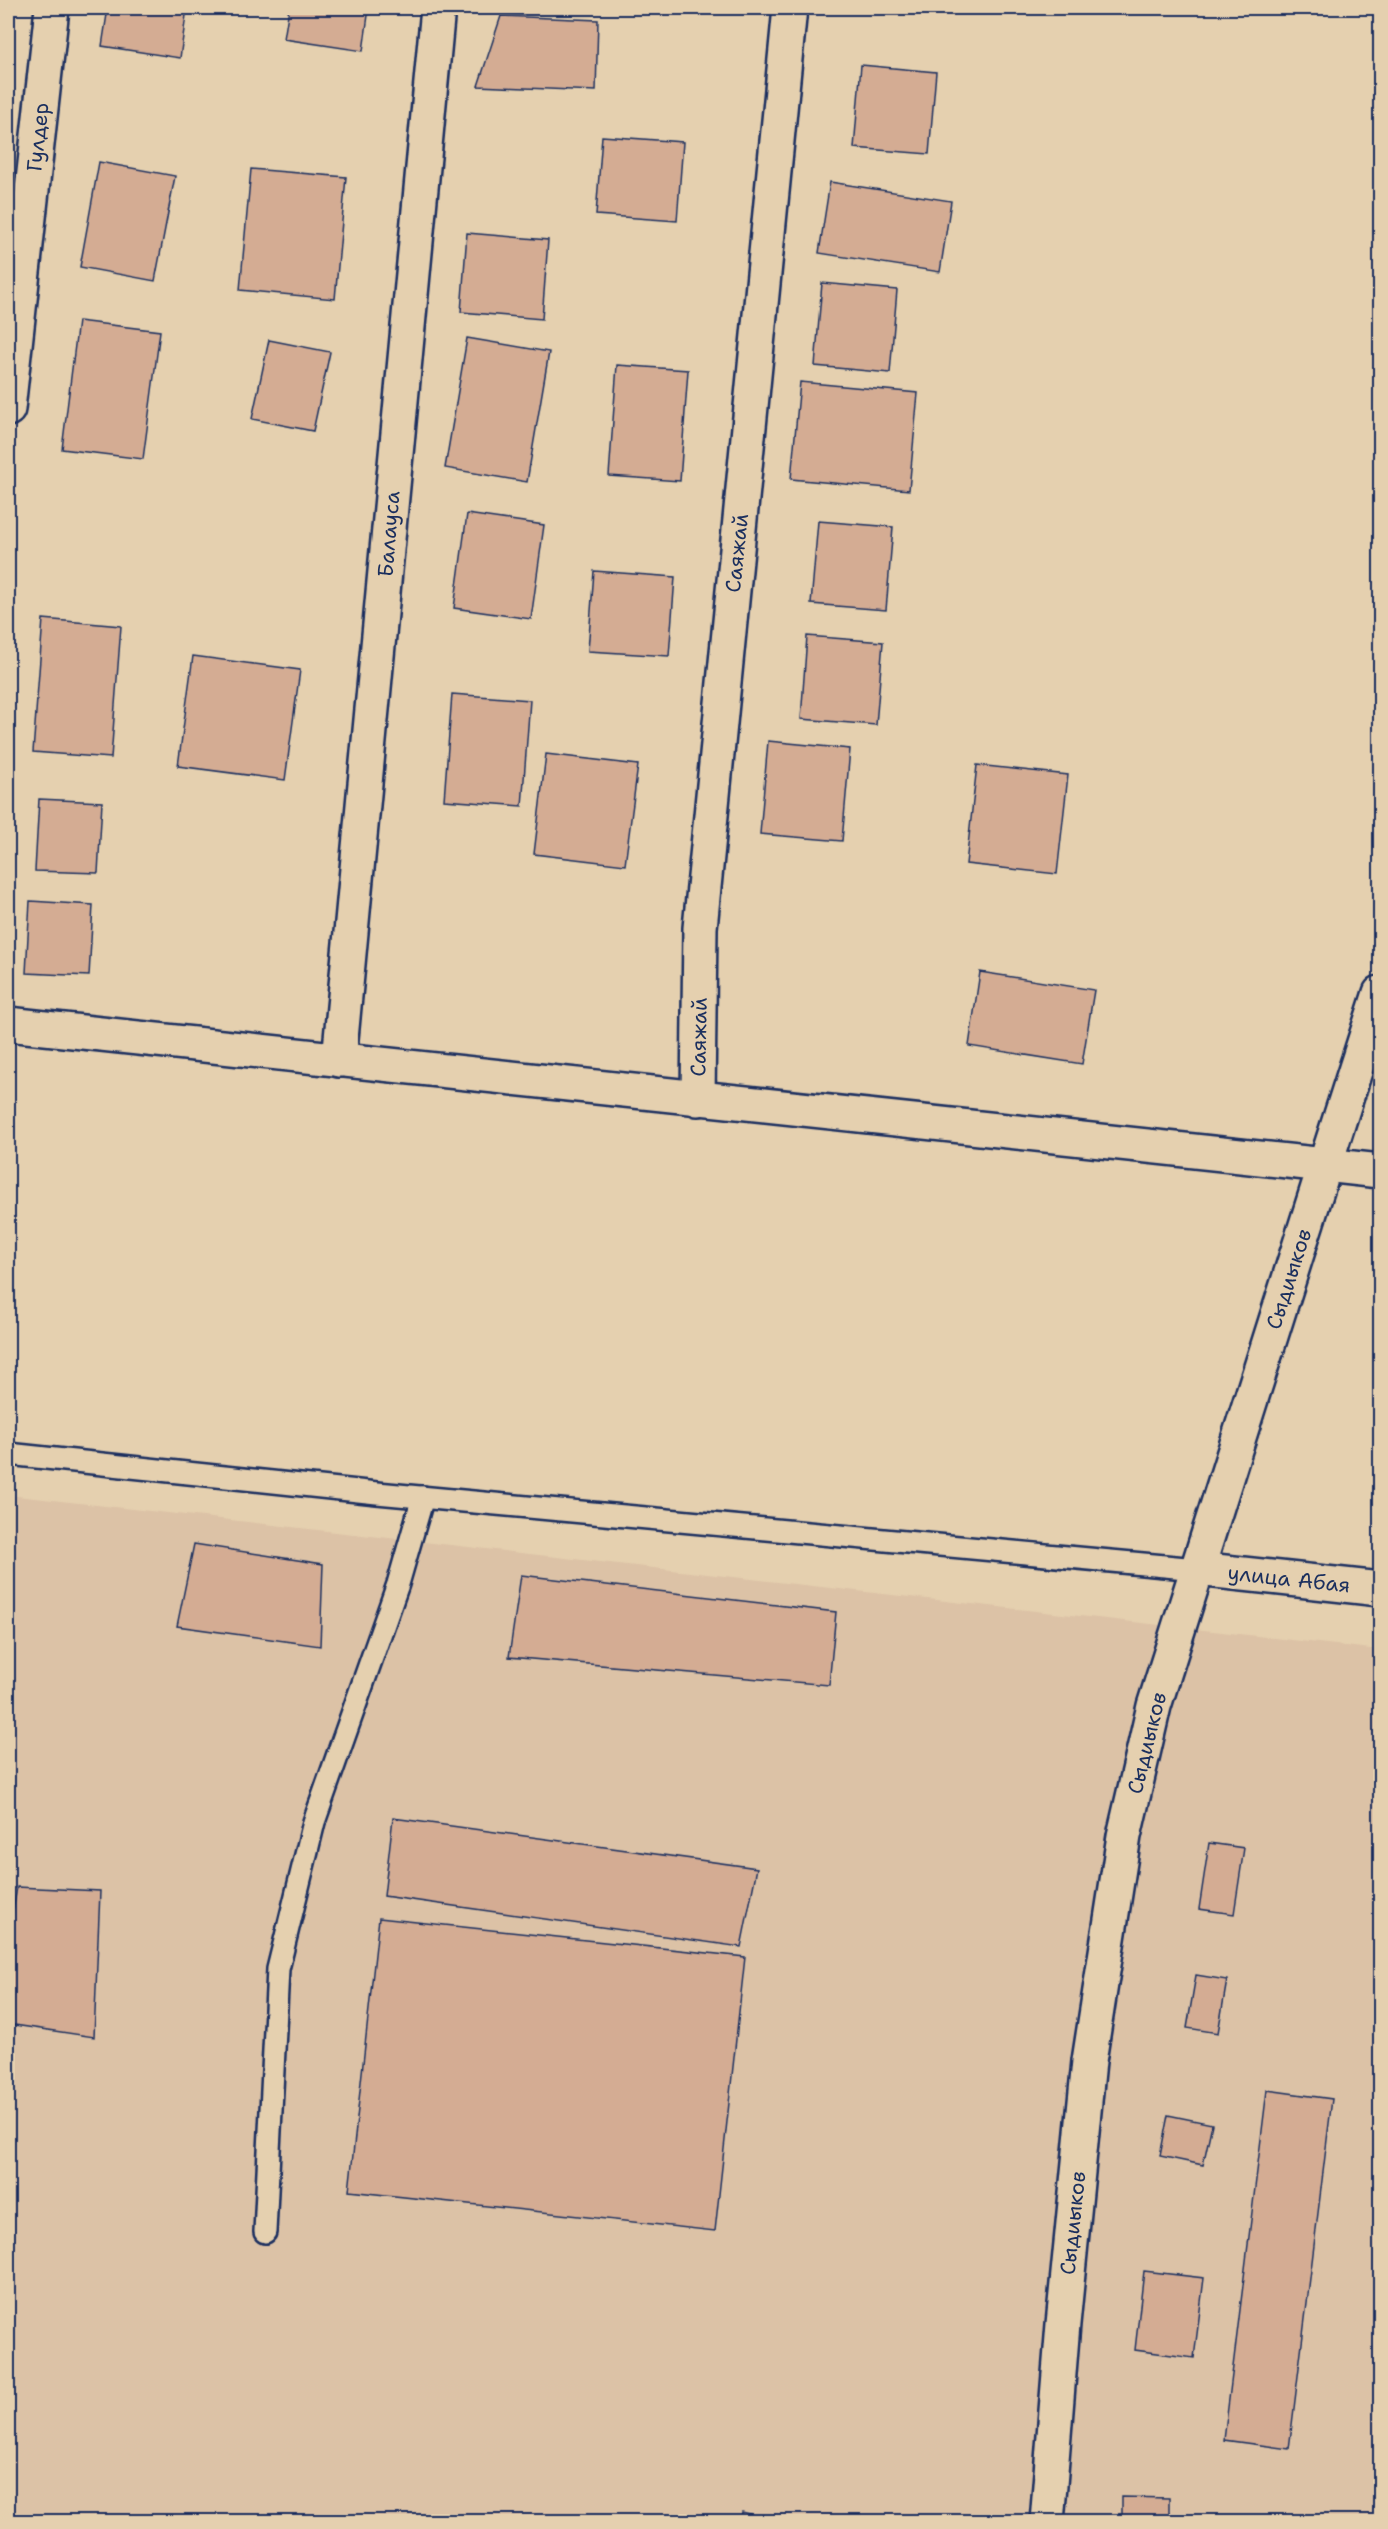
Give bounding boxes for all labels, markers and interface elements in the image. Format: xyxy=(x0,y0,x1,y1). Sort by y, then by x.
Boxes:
street label: Гулдер xyxy=(20,101,56,173)
street label: Балауса xyxy=(371,490,407,578)
street label: Саяжай xyxy=(719,512,755,594)
street label: Саяжай xyxy=(684,997,714,1077)
street label: Сыдиыков xyxy=(1260,1225,1318,1333)
street label: улица Абая xyxy=(1226,1559,1352,1599)
street label: Сыдиыков xyxy=(1121,1689,1173,1797)
street label: Сыдиыков xyxy=(1054,2170,1092,2276)

